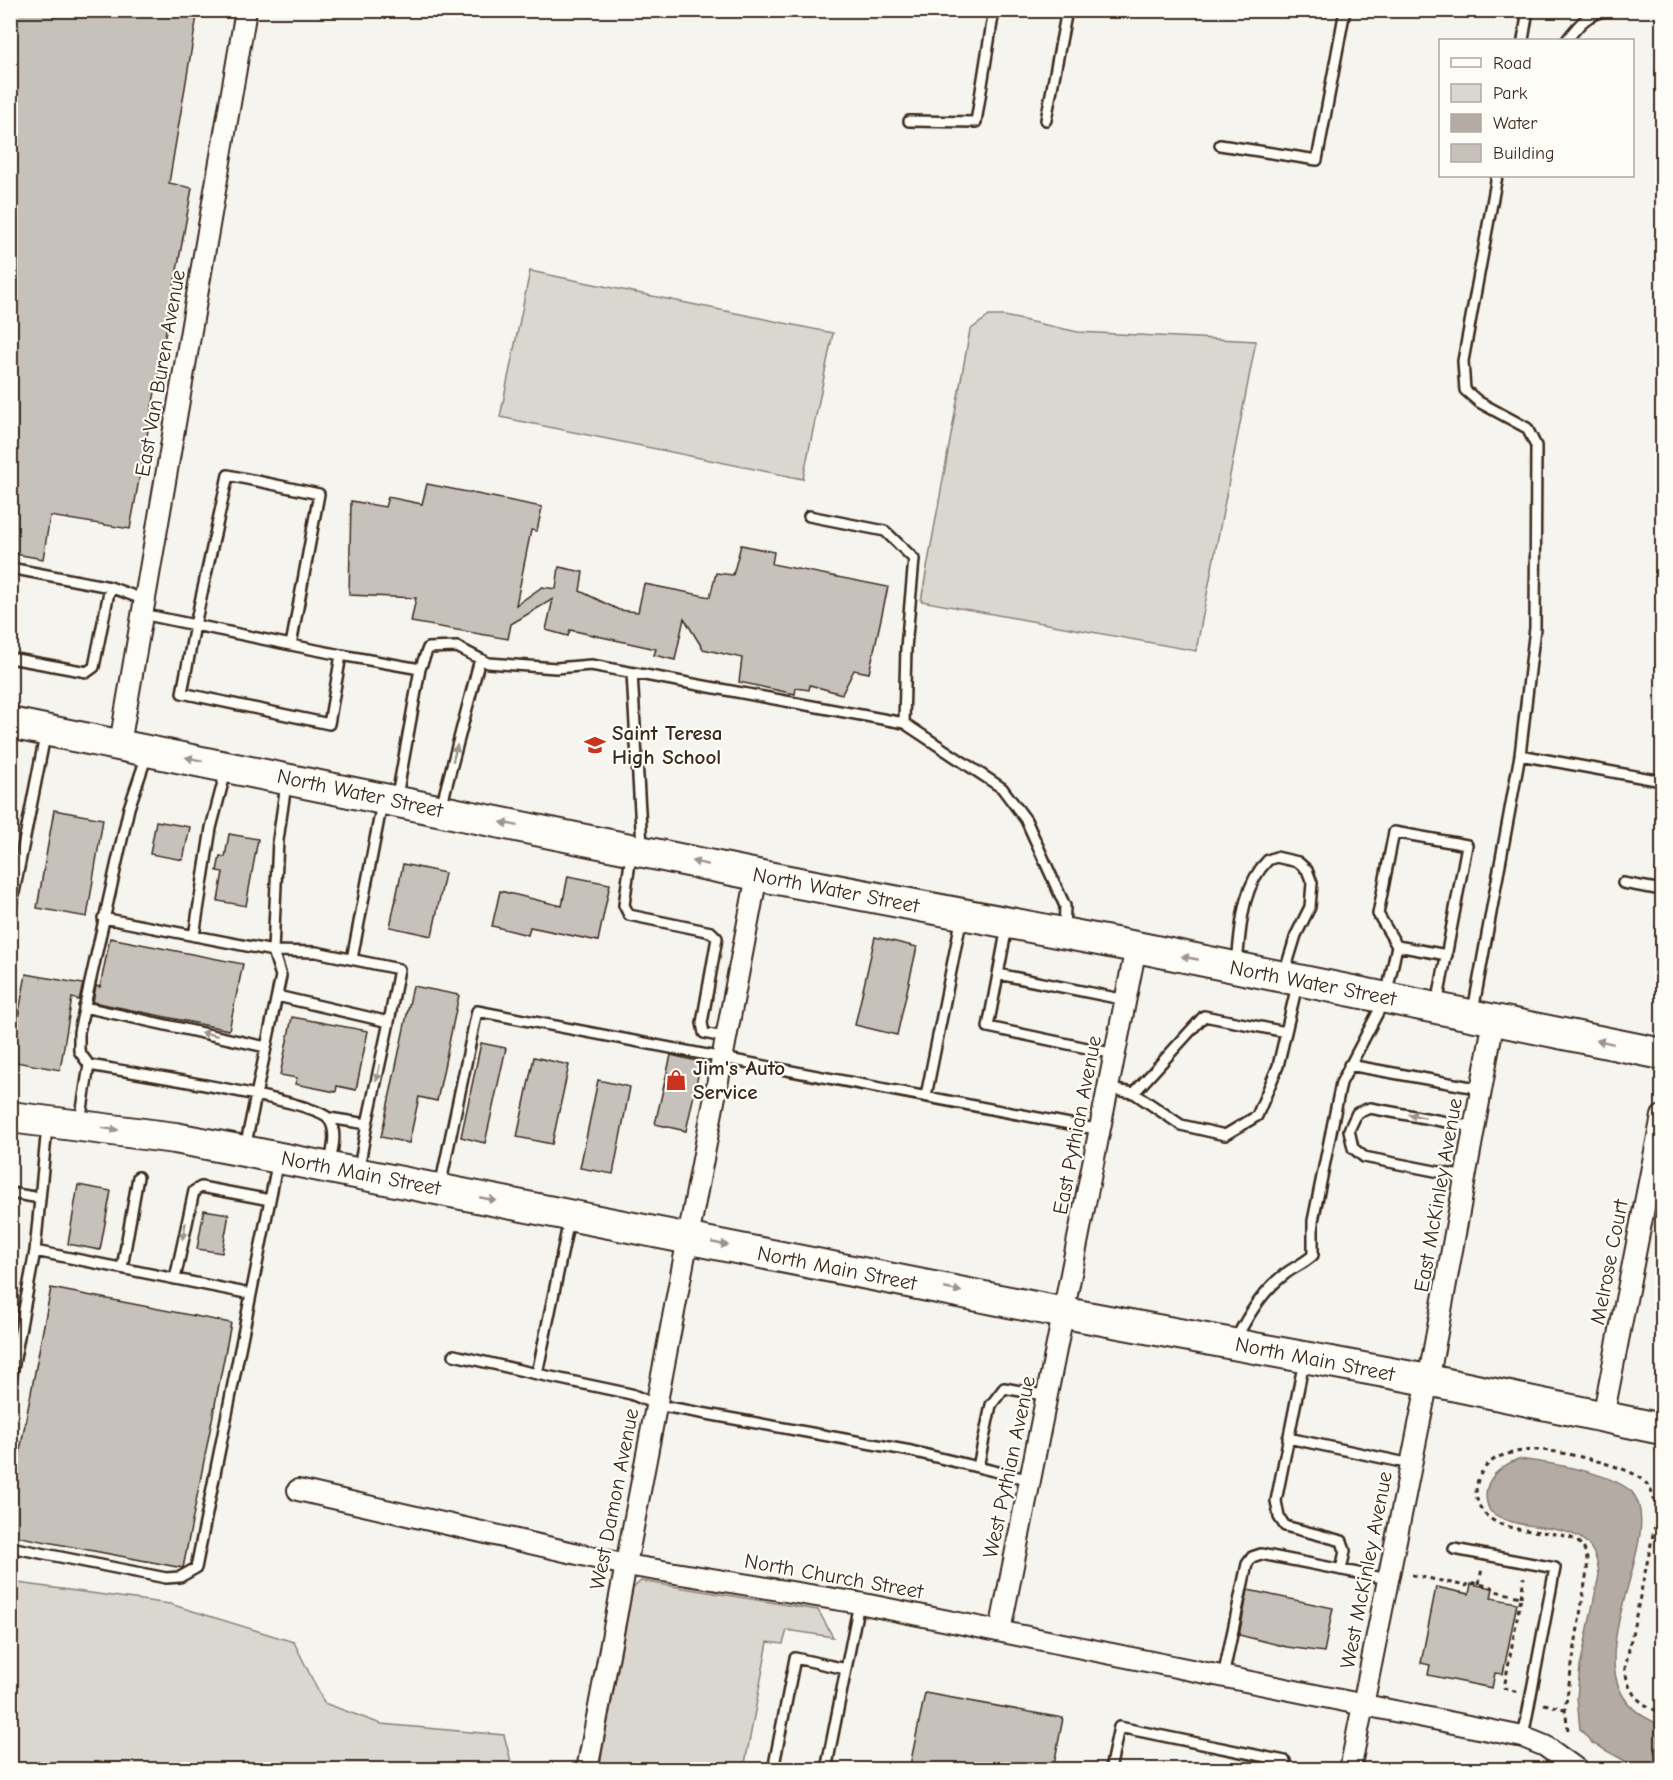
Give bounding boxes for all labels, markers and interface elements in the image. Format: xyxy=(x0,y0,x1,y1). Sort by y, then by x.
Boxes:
legend xyxy=(1439,39,1634,177)
text: Road xyxy=(1493,53,1532,74)
text: Park xyxy=(1493,83,1528,104)
text: Water xyxy=(1493,113,1538,134)
text: Building xyxy=(1493,143,1555,164)
street label: East Van Buren Avenue xyxy=(130,268,190,478)
place label: Saint Teresa High School xyxy=(612,721,722,769)
school or university icon: Saint Teresa High School xyxy=(583,733,607,757)
one-way arrow xyxy=(451,744,461,762)
one-way arrow xyxy=(185,754,204,763)
street label: North Water Street xyxy=(275,764,446,823)
one-way arrow xyxy=(499,819,518,828)
one-way arrow xyxy=(690,858,709,867)
street label: North Water Street xyxy=(751,862,922,918)
one-way arrow xyxy=(1180,953,1199,962)
street label: North Water Street xyxy=(1228,955,1399,1011)
one-way arrow xyxy=(200,1029,218,1039)
street label: East Pythian Avenue xyxy=(1048,1033,1106,1217)
one-way arrow xyxy=(1595,1037,1614,1046)
place label: Jim's Auto Service xyxy=(693,1056,785,1104)
one-way arrow xyxy=(373,1063,382,1082)
shop icon: Jim's Auto Service xyxy=(664,1068,688,1092)
street label: East McKinley Avenue xyxy=(1409,1096,1467,1294)
one-way arrow xyxy=(1407,1111,1426,1120)
one-way arrow xyxy=(101,1124,120,1134)
street label: North Main Street xyxy=(279,1146,444,1200)
one-way arrow xyxy=(479,1195,498,1204)
street label: Melrose Court xyxy=(1585,1196,1633,1327)
one-way arrow xyxy=(179,1221,188,1240)
one-way arrow xyxy=(711,1240,730,1249)
street label: North Main Street xyxy=(755,1241,920,1295)
one-way arrow xyxy=(944,1286,962,1296)
street label: North Main Street xyxy=(1233,1332,1398,1386)
street label: West Pythian Avenue xyxy=(978,1374,1040,1560)
street label: West Damon Avenue xyxy=(585,1406,643,1592)
street label: West McKinley Avenue xyxy=(1335,1469,1397,1671)
street label: North Church Street xyxy=(743,1548,926,1604)

